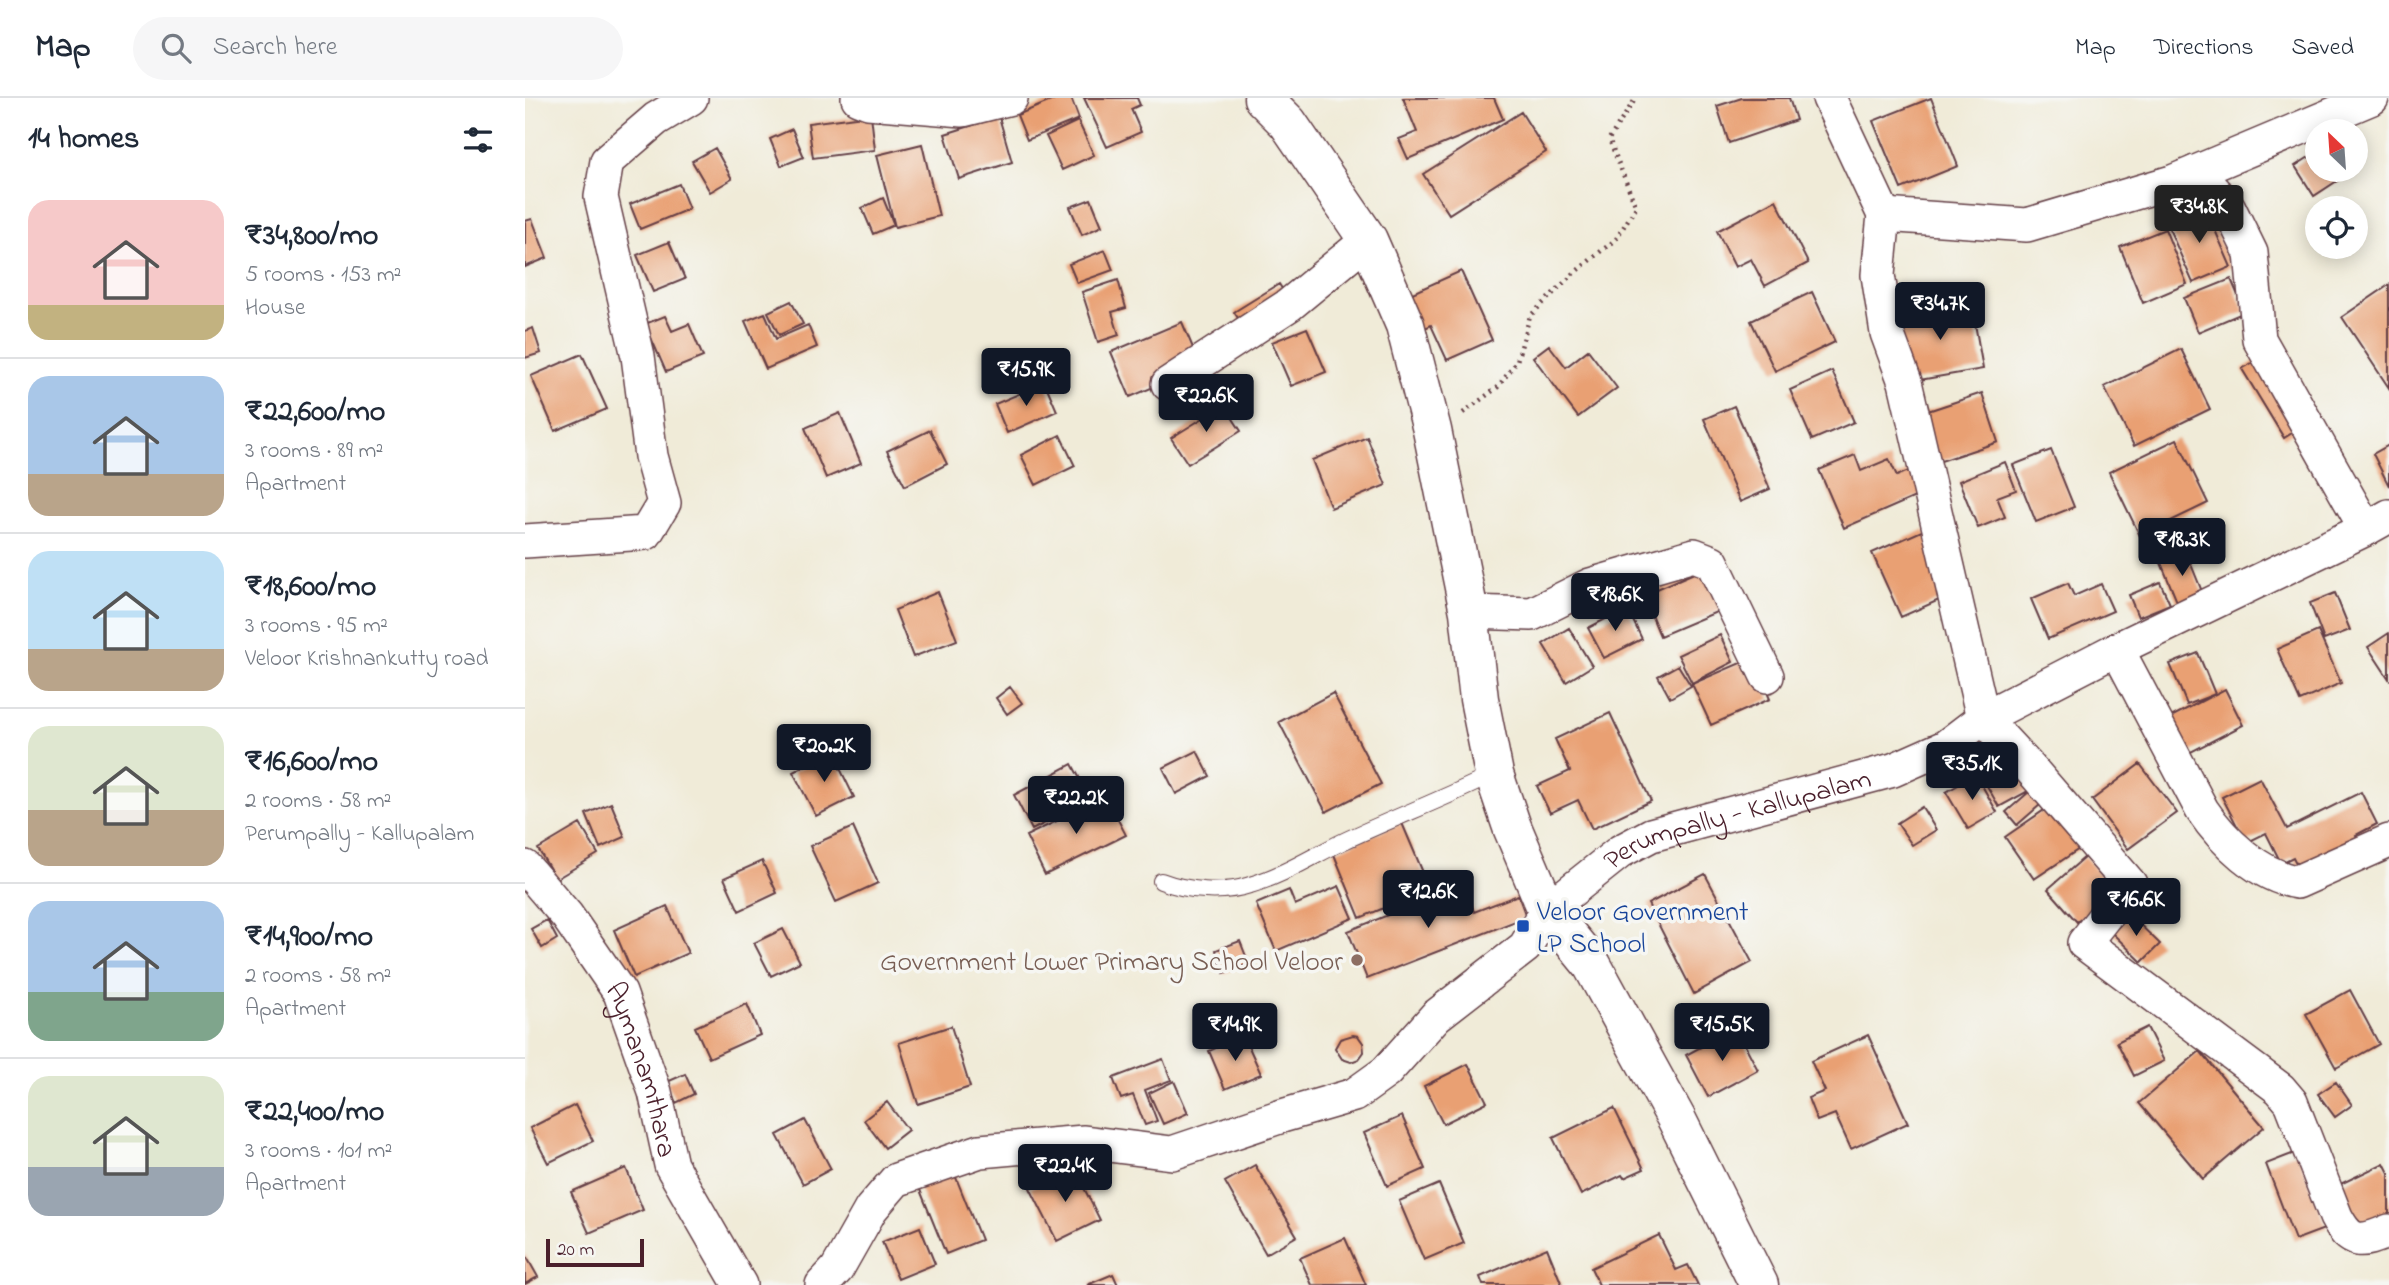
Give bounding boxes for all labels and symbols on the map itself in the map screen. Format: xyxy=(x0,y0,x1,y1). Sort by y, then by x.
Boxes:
north arrow xyxy=(2305,119,2368,182)
pin: ₹34.8K xyxy=(2142,186,2256,245)
pin: ₹34.7K xyxy=(1883,282,1997,342)
pin: ₹15.9K xyxy=(969,348,1083,408)
pin: ₹22.6K xyxy=(1149,374,1263,434)
pin: ₹18.3K xyxy=(2125,518,2239,578)
pin: ₹18.6K xyxy=(1558,574,1672,633)
pin: ₹20.2K xyxy=(767,724,881,784)
pin: ₹35.1K xyxy=(1915,742,2029,802)
street label: Perumpally - Kallupalam xyxy=(1596,760,1876,881)
pin: ₹22.2K xyxy=(1019,776,1133,836)
pin: ₹12.6K xyxy=(1371,870,1485,930)
pin: ₹16.6K xyxy=(2079,878,2193,938)
place label: Veloor Government LP School xyxy=(1536,893,1749,966)
marker: Veloor Government LP School xyxy=(1515,918,1531,934)
place label: Government Lower Primary School Veloor xyxy=(880,943,1343,984)
marker: Government Lower Primary School Veloor xyxy=(1349,952,1365,968)
street label: Aymanamthara xyxy=(594,974,686,1162)
pin: ₹14.9K xyxy=(1178,1004,1292,1063)
pin: ₹15.5K xyxy=(1665,1004,1779,1063)
pin: ₹22.4K xyxy=(1008,1144,1122,1204)
scale bar xyxy=(546,1236,644,1268)

